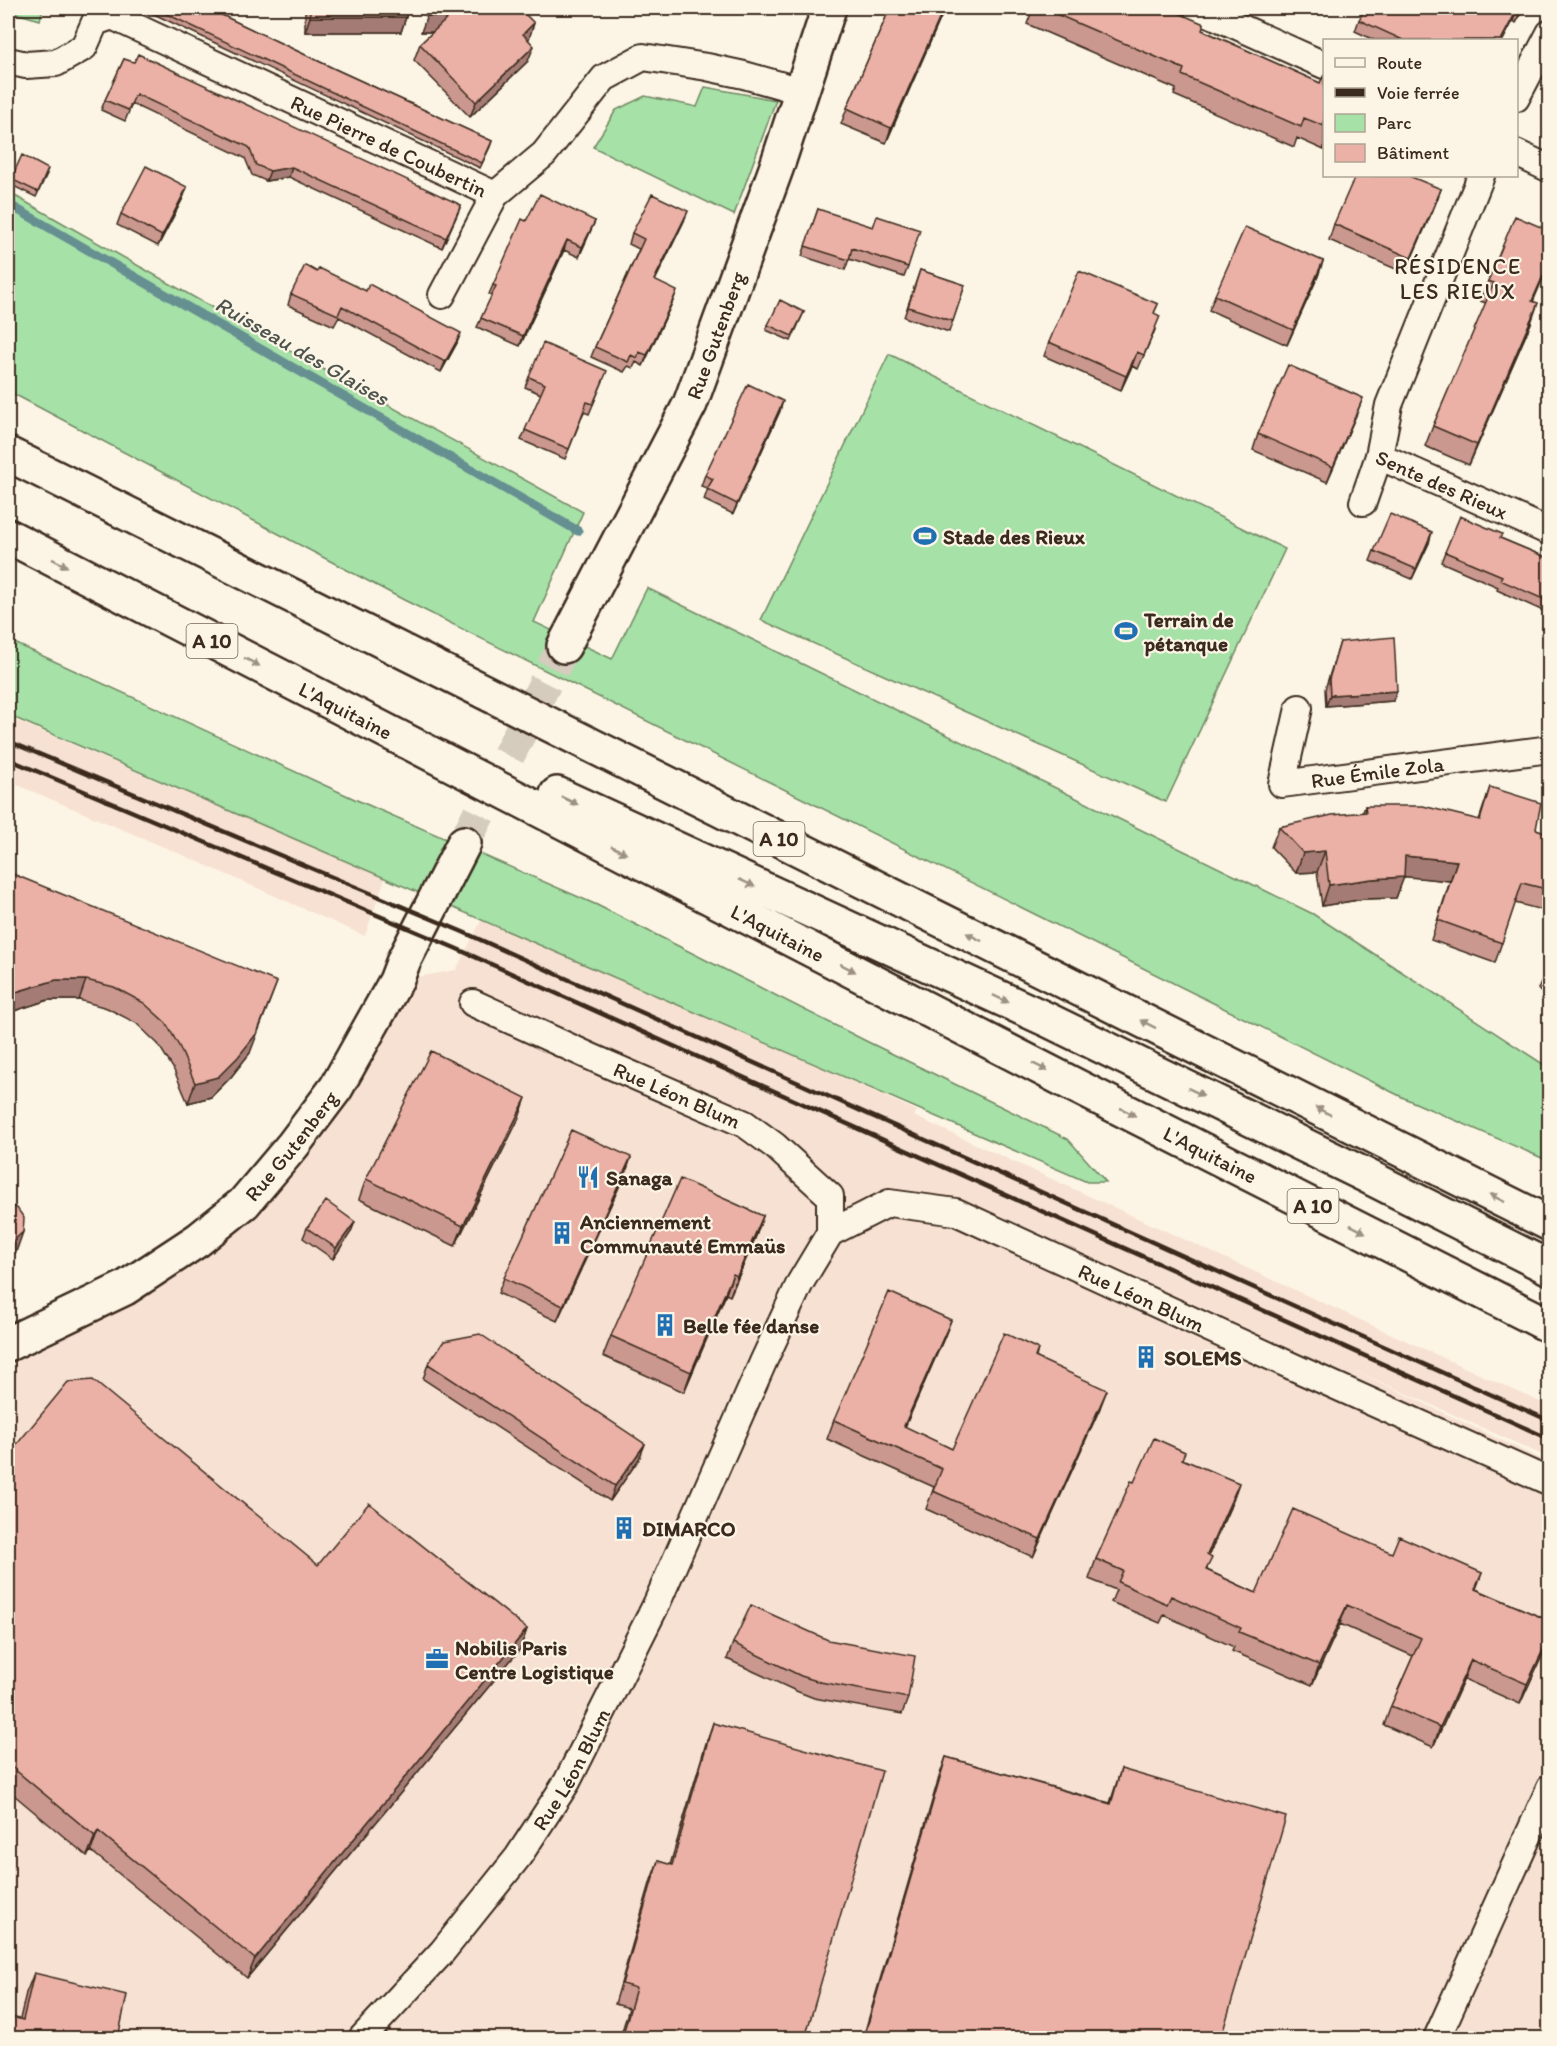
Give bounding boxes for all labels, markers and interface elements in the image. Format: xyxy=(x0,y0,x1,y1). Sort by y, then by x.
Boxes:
legend xyxy=(1323,39,1518,177)
text: Route xyxy=(1377,52,1422,74)
text: Voie ferrée xyxy=(1377,82,1459,104)
street label: Rue Pierre de Coubertin xyxy=(287,89,491,202)
text: Parc xyxy=(1377,112,1411,134)
text: Bâtiment xyxy=(1377,142,1450,164)
district label: RÉSIDENCE LES RIEUX xyxy=(1394,253,1522,305)
street label: Rue Gutenberg xyxy=(680,268,750,403)
water label: Ruisseau des Glaises xyxy=(210,290,395,412)
street label: Sente des Rieux xyxy=(1372,444,1512,524)
sports icon: Stade des Rieux xyxy=(912,523,938,549)
place label: Stade des Rieux xyxy=(943,524,1085,549)
one-way arrow xyxy=(51,558,68,568)
place label: Terrain de pétanque xyxy=(1143,607,1234,657)
sports icon: Terrain de pétanque xyxy=(1113,618,1139,644)
road number: A 10 xyxy=(186,624,238,658)
one-way arrow xyxy=(243,657,260,666)
street label: L'Aquitaine xyxy=(295,676,397,744)
street label: Rue Émile Zola xyxy=(1309,750,1445,793)
one-way arrow xyxy=(562,796,579,805)
road number: A 10 xyxy=(754,822,804,856)
one-way arrow xyxy=(610,845,627,855)
one-way arrow xyxy=(739,878,757,888)
street label: L'Aquitaine xyxy=(727,898,829,967)
one-way arrow xyxy=(965,932,982,941)
one-way arrow xyxy=(840,963,857,973)
one-way arrow xyxy=(992,994,1010,1004)
one-way arrow xyxy=(1140,1019,1157,1028)
street label: Rue Léon Blum xyxy=(610,1056,745,1133)
one-way arrow xyxy=(1032,1062,1049,1072)
street label: Rue Gutenberg xyxy=(239,1085,342,1206)
one-way arrow xyxy=(1187,1088,1204,1097)
one-way arrow xyxy=(1314,1106,1331,1116)
one-way arrow xyxy=(1120,1108,1137,1117)
street label: L'Aquitaine xyxy=(1159,1120,1262,1188)
restaurant icon: Sanaga xyxy=(575,1164,601,1190)
place label: Sanaga xyxy=(606,1165,674,1191)
road number: A 10 xyxy=(1288,1189,1338,1223)
one-way arrow xyxy=(1489,1193,1506,1203)
place label: Anciennement Communauté Emmaüs xyxy=(579,1209,785,1258)
building icon: Anciennement Communauté Emmaüs xyxy=(549,1220,575,1246)
one-way arrow xyxy=(1350,1224,1367,1234)
street label: Rue Léon Blum xyxy=(1075,1258,1209,1337)
building icon: Belle fée danse xyxy=(652,1312,678,1338)
place label: Belle fée danse xyxy=(683,1313,819,1338)
building icon: SOLEMS xyxy=(1133,1344,1159,1370)
place label: SOLEMS xyxy=(1164,1345,1242,1370)
building icon: DIMARCO xyxy=(611,1515,637,1541)
place label: DIMARCO xyxy=(642,1516,736,1541)
place label: Nobilis Paris Centre Logistique xyxy=(455,1635,614,1685)
office icon: Nobilis Paris Centre Logistique xyxy=(424,1646,450,1672)
street label: Rue Léon Blum xyxy=(527,1703,615,1835)

